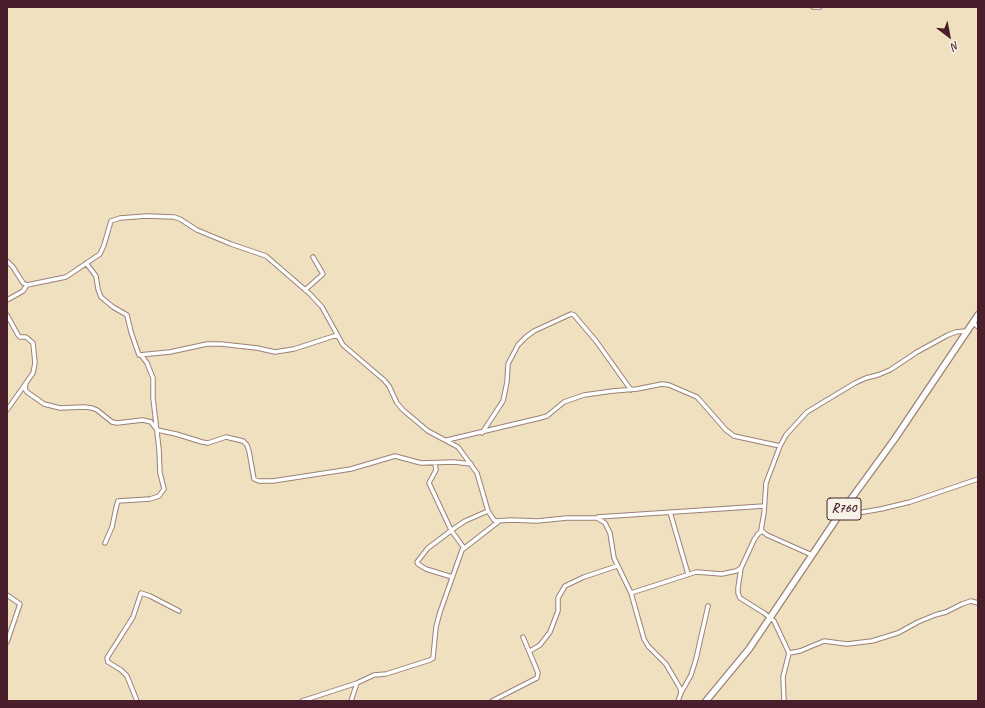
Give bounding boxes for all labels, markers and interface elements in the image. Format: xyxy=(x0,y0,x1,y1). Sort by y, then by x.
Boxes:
north arrow xyxy=(929,16,969,56)
text: N xyxy=(949,38,962,54)
road number: R760 xyxy=(827,498,861,520)

